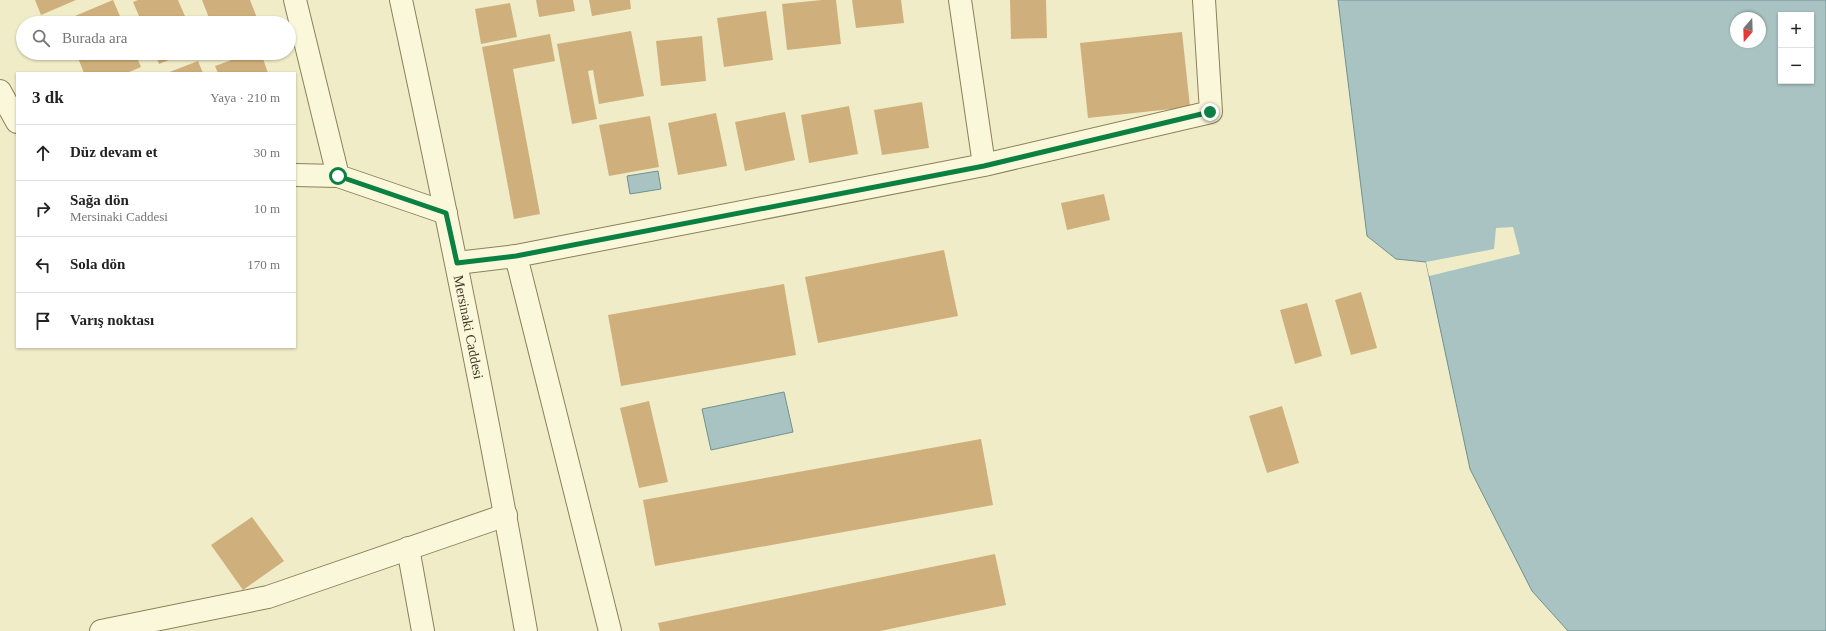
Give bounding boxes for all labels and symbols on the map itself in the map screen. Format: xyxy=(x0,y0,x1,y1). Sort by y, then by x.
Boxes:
north arrow xyxy=(1730,12,1766,48)
route end xyxy=(1201,103,1219,121)
route start xyxy=(329,167,347,185)
street label: Mersinaki Caddesi xyxy=(451,274,486,380)

